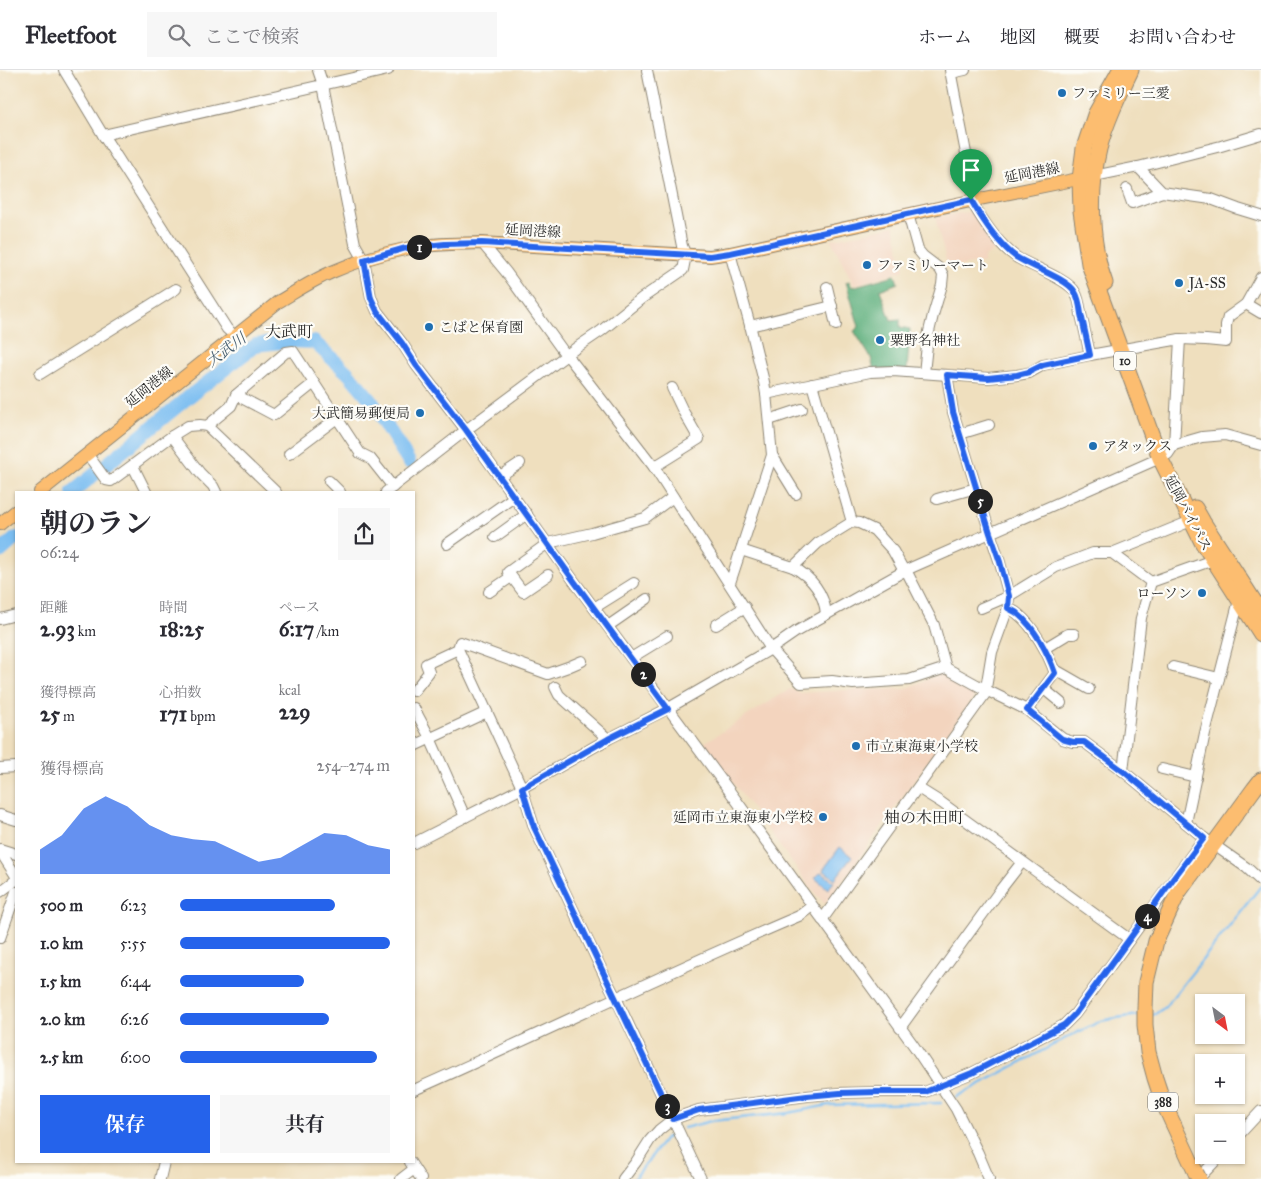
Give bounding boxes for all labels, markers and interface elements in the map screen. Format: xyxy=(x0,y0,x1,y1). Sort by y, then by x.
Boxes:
search box xyxy=(147,12,497,57)
text: Fleetfoot xyxy=(25,20,117,50)
icon: search xyxy=(165,21,193,49)
text: ここで検索 xyxy=(205,25,300,48)
text: ホーム xyxy=(918,26,972,48)
text: 地図 xyxy=(1000,26,1036,48)
text: 概要 xyxy=(1064,26,1100,48)
text: お問い合わせ xyxy=(1128,26,1236,48)
place label: ファミリー三愛 xyxy=(1072,85,1170,102)
marker: ファミリー三愛 xyxy=(1056,87,1068,99)
pin xyxy=(950,149,992,200)
icon: arrive xyxy=(957,156,985,184)
street label: 延岡港線 xyxy=(1003,159,1061,187)
street label: 延岡港線 xyxy=(505,221,561,241)
pin: 1 xyxy=(406,234,432,260)
text: 1 xyxy=(417,239,422,256)
place label: ファミリーマート xyxy=(877,257,989,274)
marker: ファミリーマート xyxy=(861,259,873,271)
place label: JA-SS xyxy=(1187,275,1226,293)
marker: JA-SS xyxy=(1173,277,1185,289)
place label: こばと保育園 xyxy=(439,319,523,336)
marker: こばと保育園 xyxy=(423,321,435,333)
district label: 大武町 xyxy=(265,322,313,341)
water label: 大武川 xyxy=(203,328,251,371)
place label: 粟野名神社 xyxy=(890,332,960,349)
marker: 粟野名神社 xyxy=(874,334,886,346)
road number: 10 xyxy=(1114,352,1136,370)
street label: 延岡港線 xyxy=(122,363,176,411)
place label: 大武簡易郵便局 xyxy=(312,405,410,422)
marker: 大武簡易郵便局 xyxy=(414,407,426,419)
place label: アタックス xyxy=(1103,438,1172,455)
marker: アタックス xyxy=(1087,440,1099,452)
street label: 延岡バイパス xyxy=(1161,472,1215,554)
pin: 5 xyxy=(968,488,992,514)
text: 5 xyxy=(977,493,984,510)
text: 朝のラン xyxy=(40,506,152,541)
button: share xyxy=(338,508,390,560)
text: 06:24 xyxy=(40,543,78,562)
place label: ローソン xyxy=(1137,585,1192,602)
marker: ローソン xyxy=(1196,587,1208,599)
text: 距離 xyxy=(40,599,68,616)
text: 時間 xyxy=(159,599,187,616)
text: ペース xyxy=(279,599,320,616)
text: 2.93 xyxy=(40,616,75,642)
text: 18:25 xyxy=(159,616,204,642)
text: 6:17 xyxy=(279,616,314,642)
text: km xyxy=(75,623,96,640)
text: /km xyxy=(314,623,339,640)
pin: 2 xyxy=(630,662,656,686)
text: 2 xyxy=(640,666,647,683)
text: kcal xyxy=(279,682,301,699)
text: 獲得標高 xyxy=(40,684,96,701)
text: 心拍数 xyxy=(159,684,201,701)
text: 229 xyxy=(279,699,311,725)
text: 25 xyxy=(40,701,60,727)
text: 171 xyxy=(159,701,187,727)
text: m xyxy=(60,708,75,725)
text: bpm xyxy=(187,708,216,725)
place label: 市立東海東小学校 xyxy=(866,738,978,755)
marker: 市立東海東小学校 xyxy=(850,740,862,752)
text: 254–274 m xyxy=(316,756,390,775)
text: 獲得標高 xyxy=(40,759,104,778)
district label: 柚の木田町 xyxy=(884,808,964,827)
place label: 延岡市立東海東小学校 xyxy=(673,809,813,826)
marker: 延岡市立東海東小学校 xyxy=(817,811,829,823)
text: 500 m xyxy=(40,896,83,915)
text: 6:23 xyxy=(120,896,147,915)
pin: 4 xyxy=(1134,904,1160,928)
text: 4 xyxy=(1144,908,1151,925)
text: 1.0 km xyxy=(40,934,83,953)
text: 5:55 xyxy=(120,934,146,953)
text: 1.5 km xyxy=(40,972,81,991)
text: 6:44 xyxy=(120,972,150,991)
north arrow xyxy=(1195,994,1245,1044)
map controls xyxy=(1195,994,1245,1164)
text: 2.0 km xyxy=(40,1010,85,1029)
text: 6:26 xyxy=(120,1010,148,1029)
text: 2.5 km xyxy=(40,1048,83,1067)
text: 6:00 xyxy=(120,1048,151,1067)
button: + xyxy=(1195,1054,1245,1104)
road number: 388 xyxy=(1148,1092,1178,1112)
pin: 3 xyxy=(654,1094,680,1118)
button: 保存 xyxy=(40,1095,210,1153)
button: 共有 xyxy=(220,1095,390,1153)
text: 3 xyxy=(665,1098,670,1115)
button: − xyxy=(1195,1114,1245,1164)

